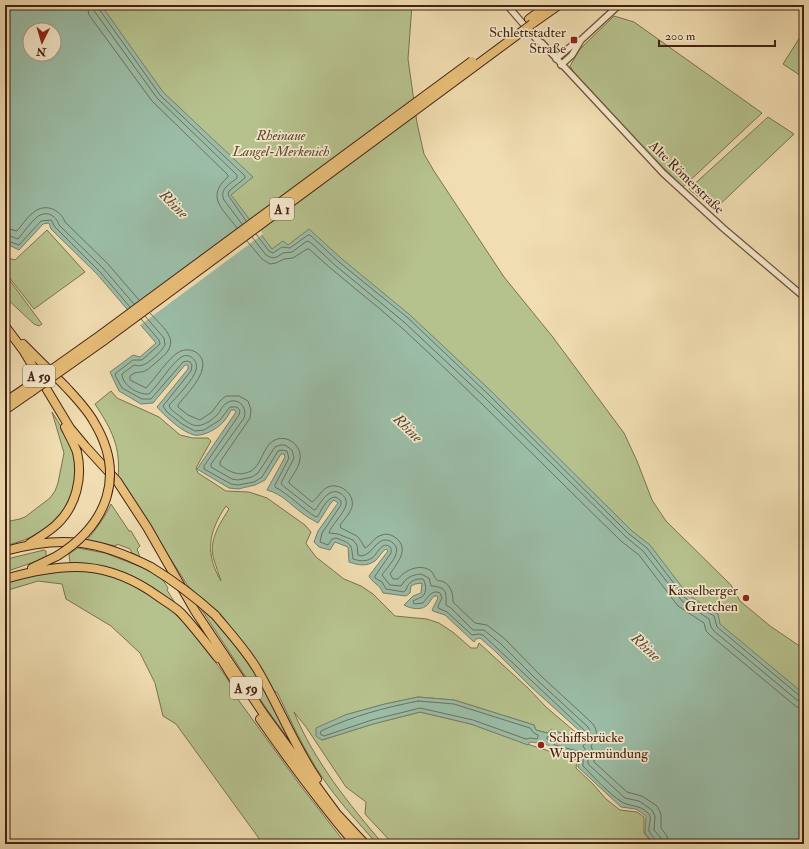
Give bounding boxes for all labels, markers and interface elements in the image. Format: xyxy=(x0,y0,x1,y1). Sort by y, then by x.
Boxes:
north arrow xyxy=(22,22,62,62)
scale bar xyxy=(659,22,775,48)
place label: Schlettstadter Straße xyxy=(489,24,567,57)
text: 200 m xyxy=(665,29,696,44)
marker: Schlettstadter Straße xyxy=(569,35,579,45)
text: N xyxy=(35,44,48,58)
park label: Rheinaue Langel-Merkenich xyxy=(231,127,330,160)
street label: Alte Römerstraße xyxy=(645,137,728,218)
water label: Rhine xyxy=(154,185,193,224)
road number: A 1 xyxy=(270,198,294,220)
road number: A 59 xyxy=(23,365,55,387)
water label: Rhine xyxy=(388,409,427,448)
place label: Kasselberger Gretchen xyxy=(668,582,739,615)
marker: Kasselberger Gretchen xyxy=(741,593,751,603)
water label: Rhine xyxy=(626,628,665,666)
road number: A 59 xyxy=(230,677,262,699)
place label: Schiffsbrücke Wuppermündung xyxy=(548,729,649,763)
marker: Schiffsbrücke Wuppermündung xyxy=(536,740,546,750)

